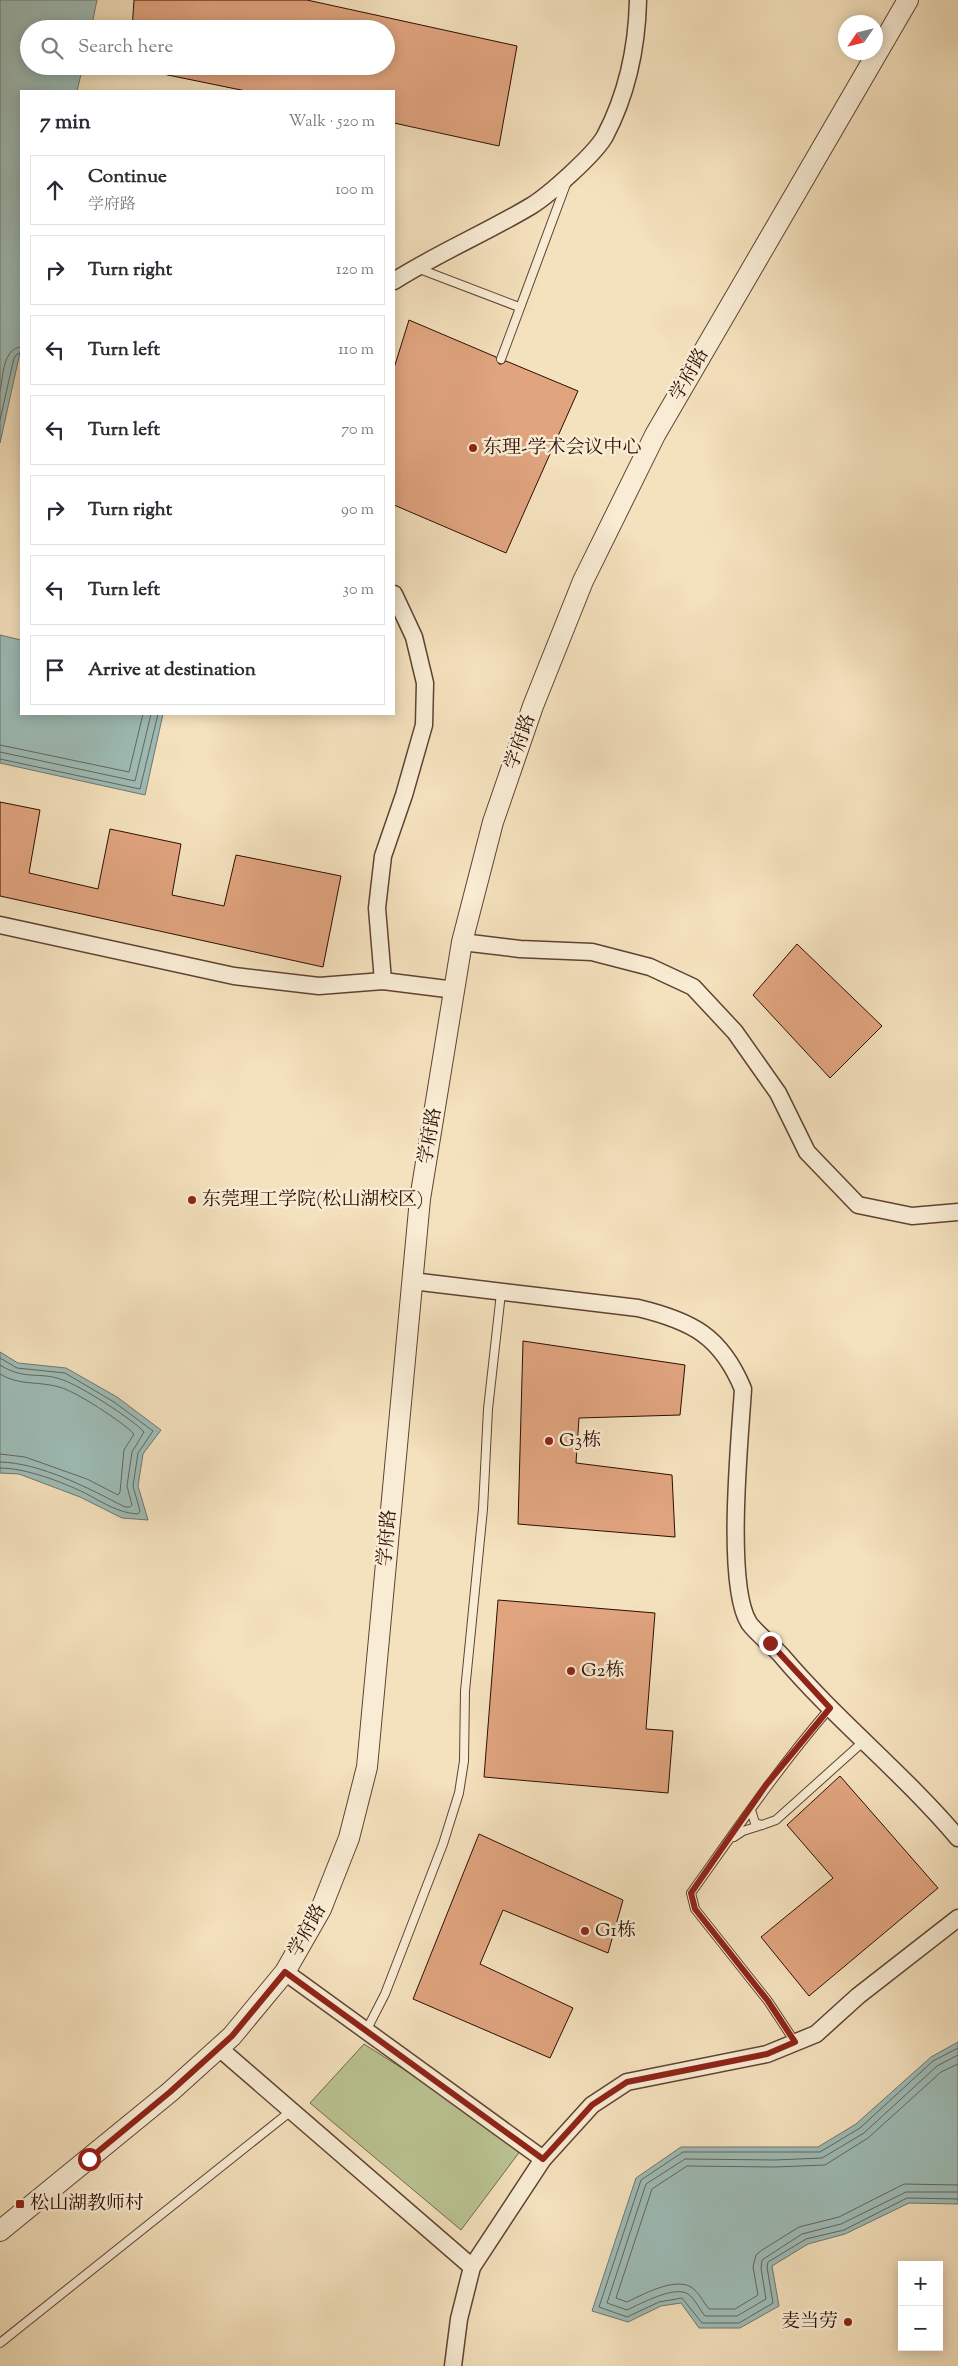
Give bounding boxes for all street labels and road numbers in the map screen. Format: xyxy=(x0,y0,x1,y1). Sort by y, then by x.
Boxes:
street label: 学府路 xyxy=(664,344,716,406)
street label: 学府路 xyxy=(499,711,543,773)
street label: 学府路 xyxy=(413,1106,449,1166)
street label: 学府路 xyxy=(372,1508,404,1568)
street label: 学府路 xyxy=(282,1900,334,1962)

